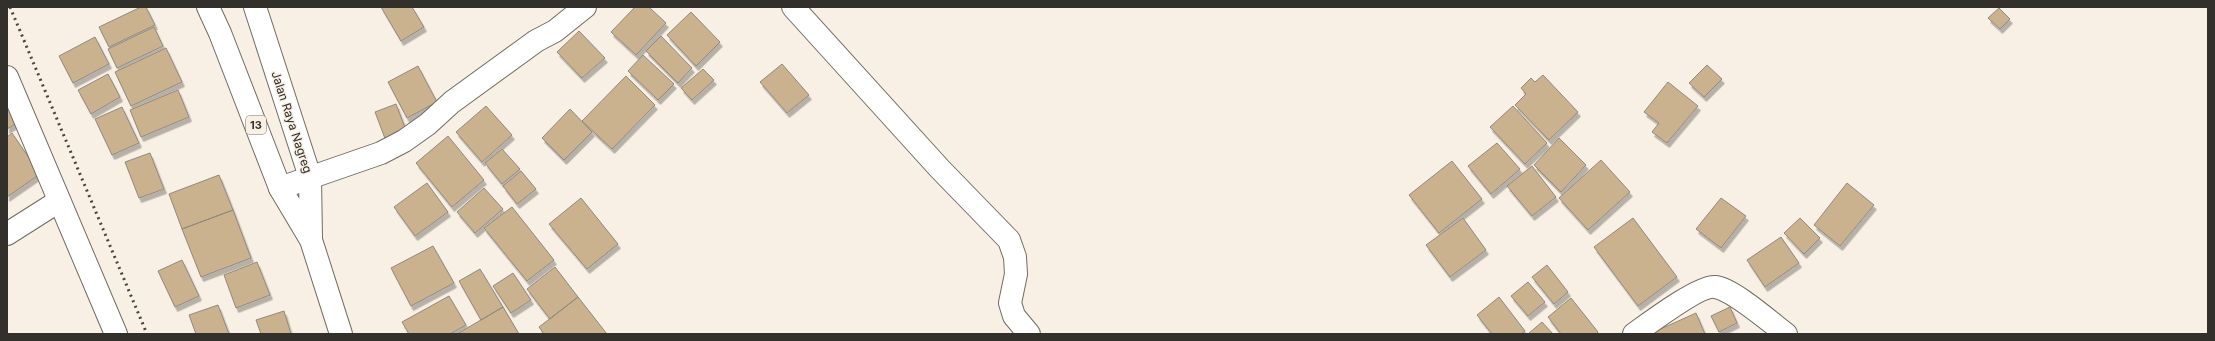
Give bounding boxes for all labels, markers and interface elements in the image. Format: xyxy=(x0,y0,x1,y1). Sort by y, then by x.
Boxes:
street label: Jalan Raya Nagreg xyxy=(268,69,316,175)
road number: 13 xyxy=(246,116,266,134)

